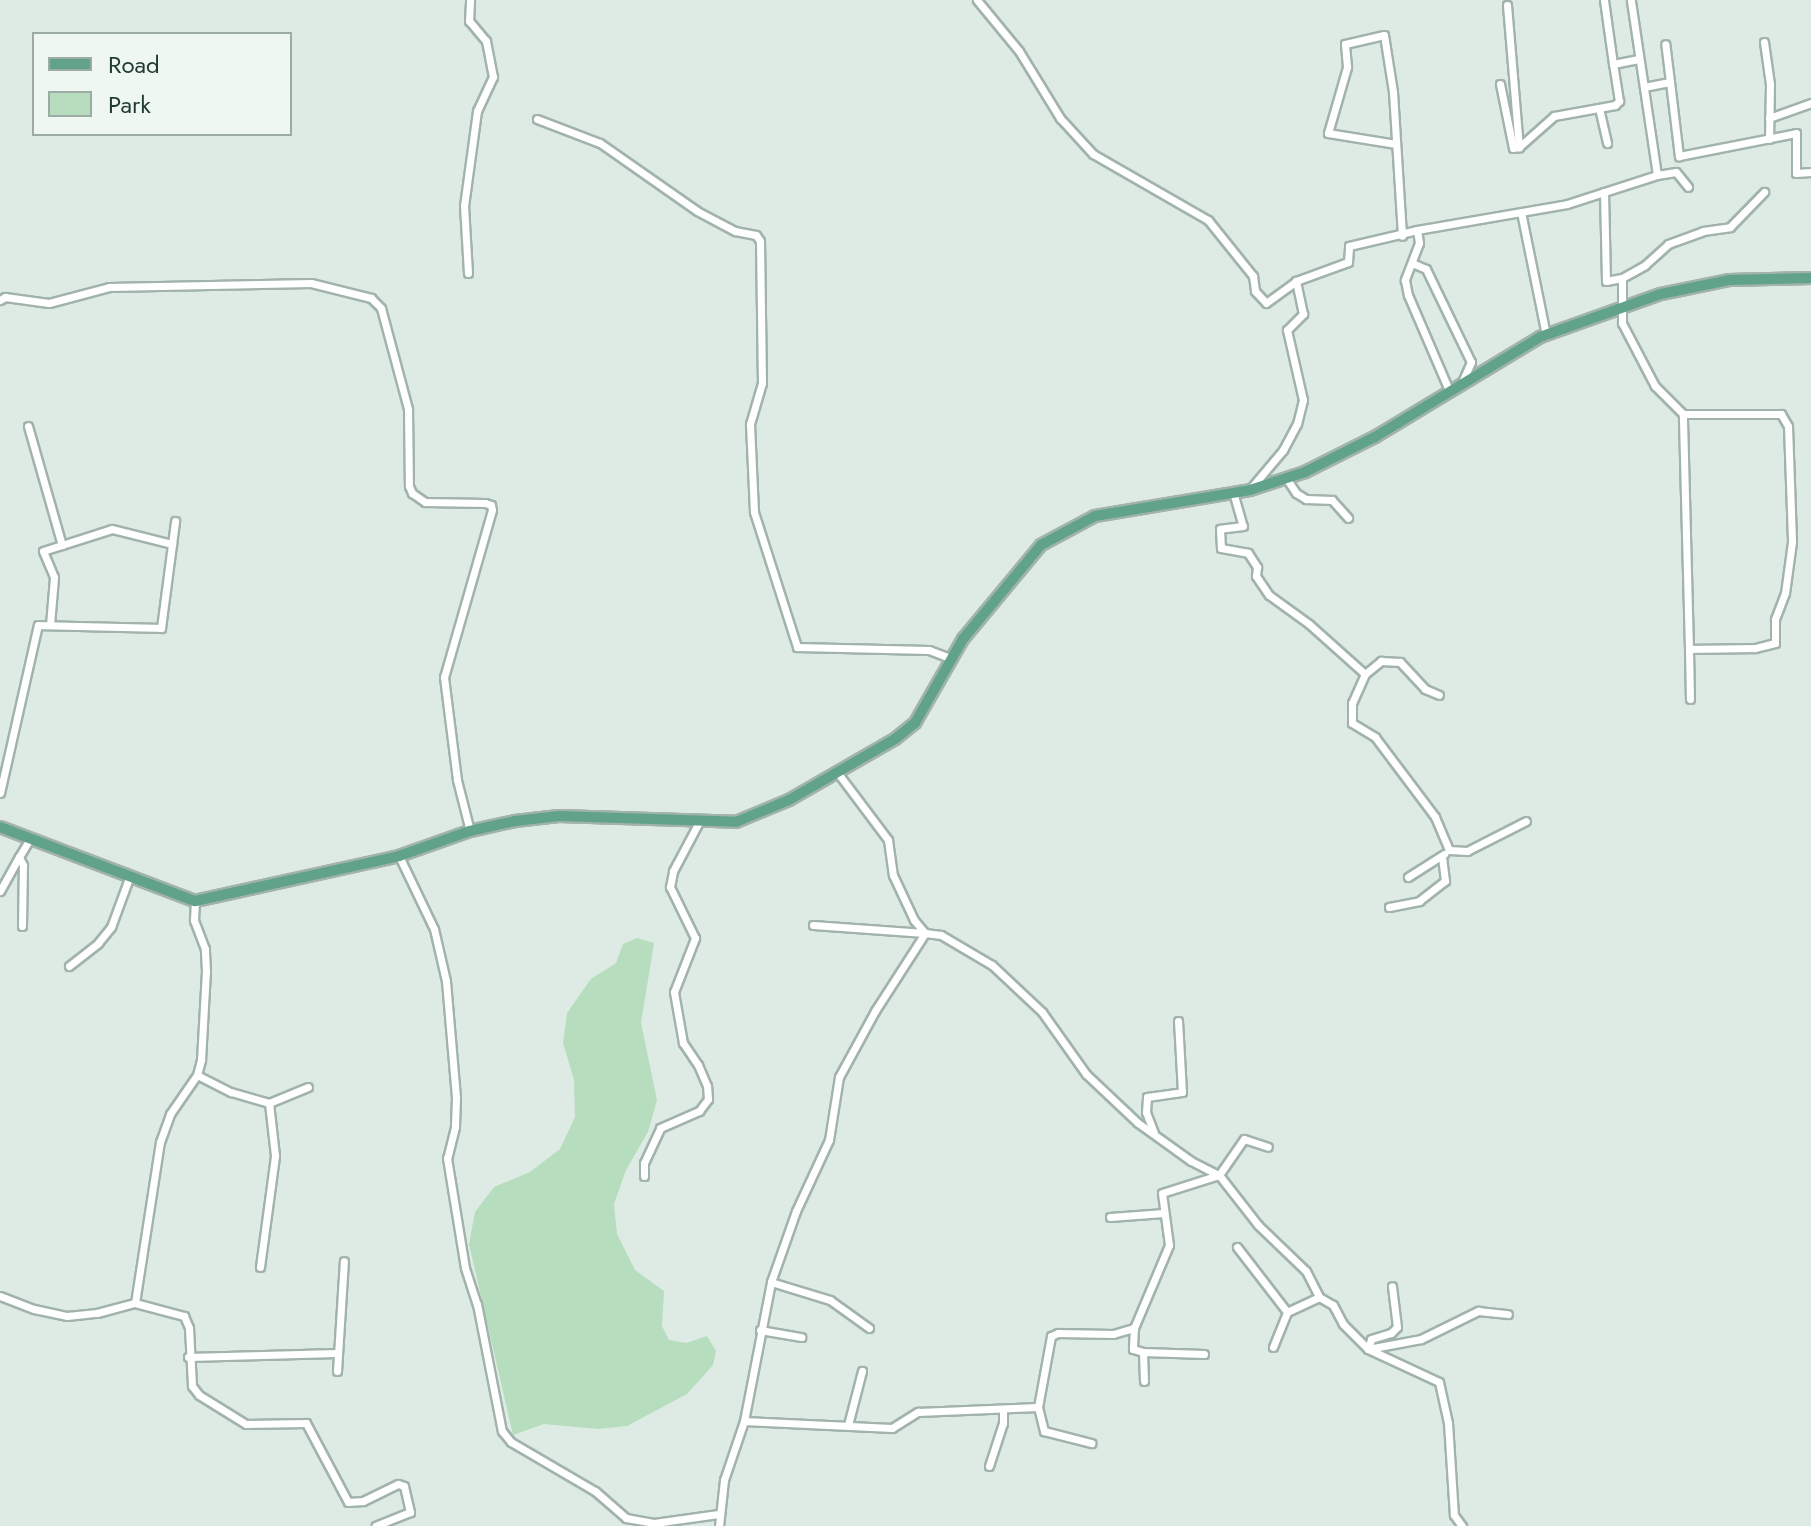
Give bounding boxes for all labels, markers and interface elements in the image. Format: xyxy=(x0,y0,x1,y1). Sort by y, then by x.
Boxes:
legend xyxy=(32,32,292,136)
text: Road xyxy=(108,47,160,82)
text: Park xyxy=(108,87,151,122)

